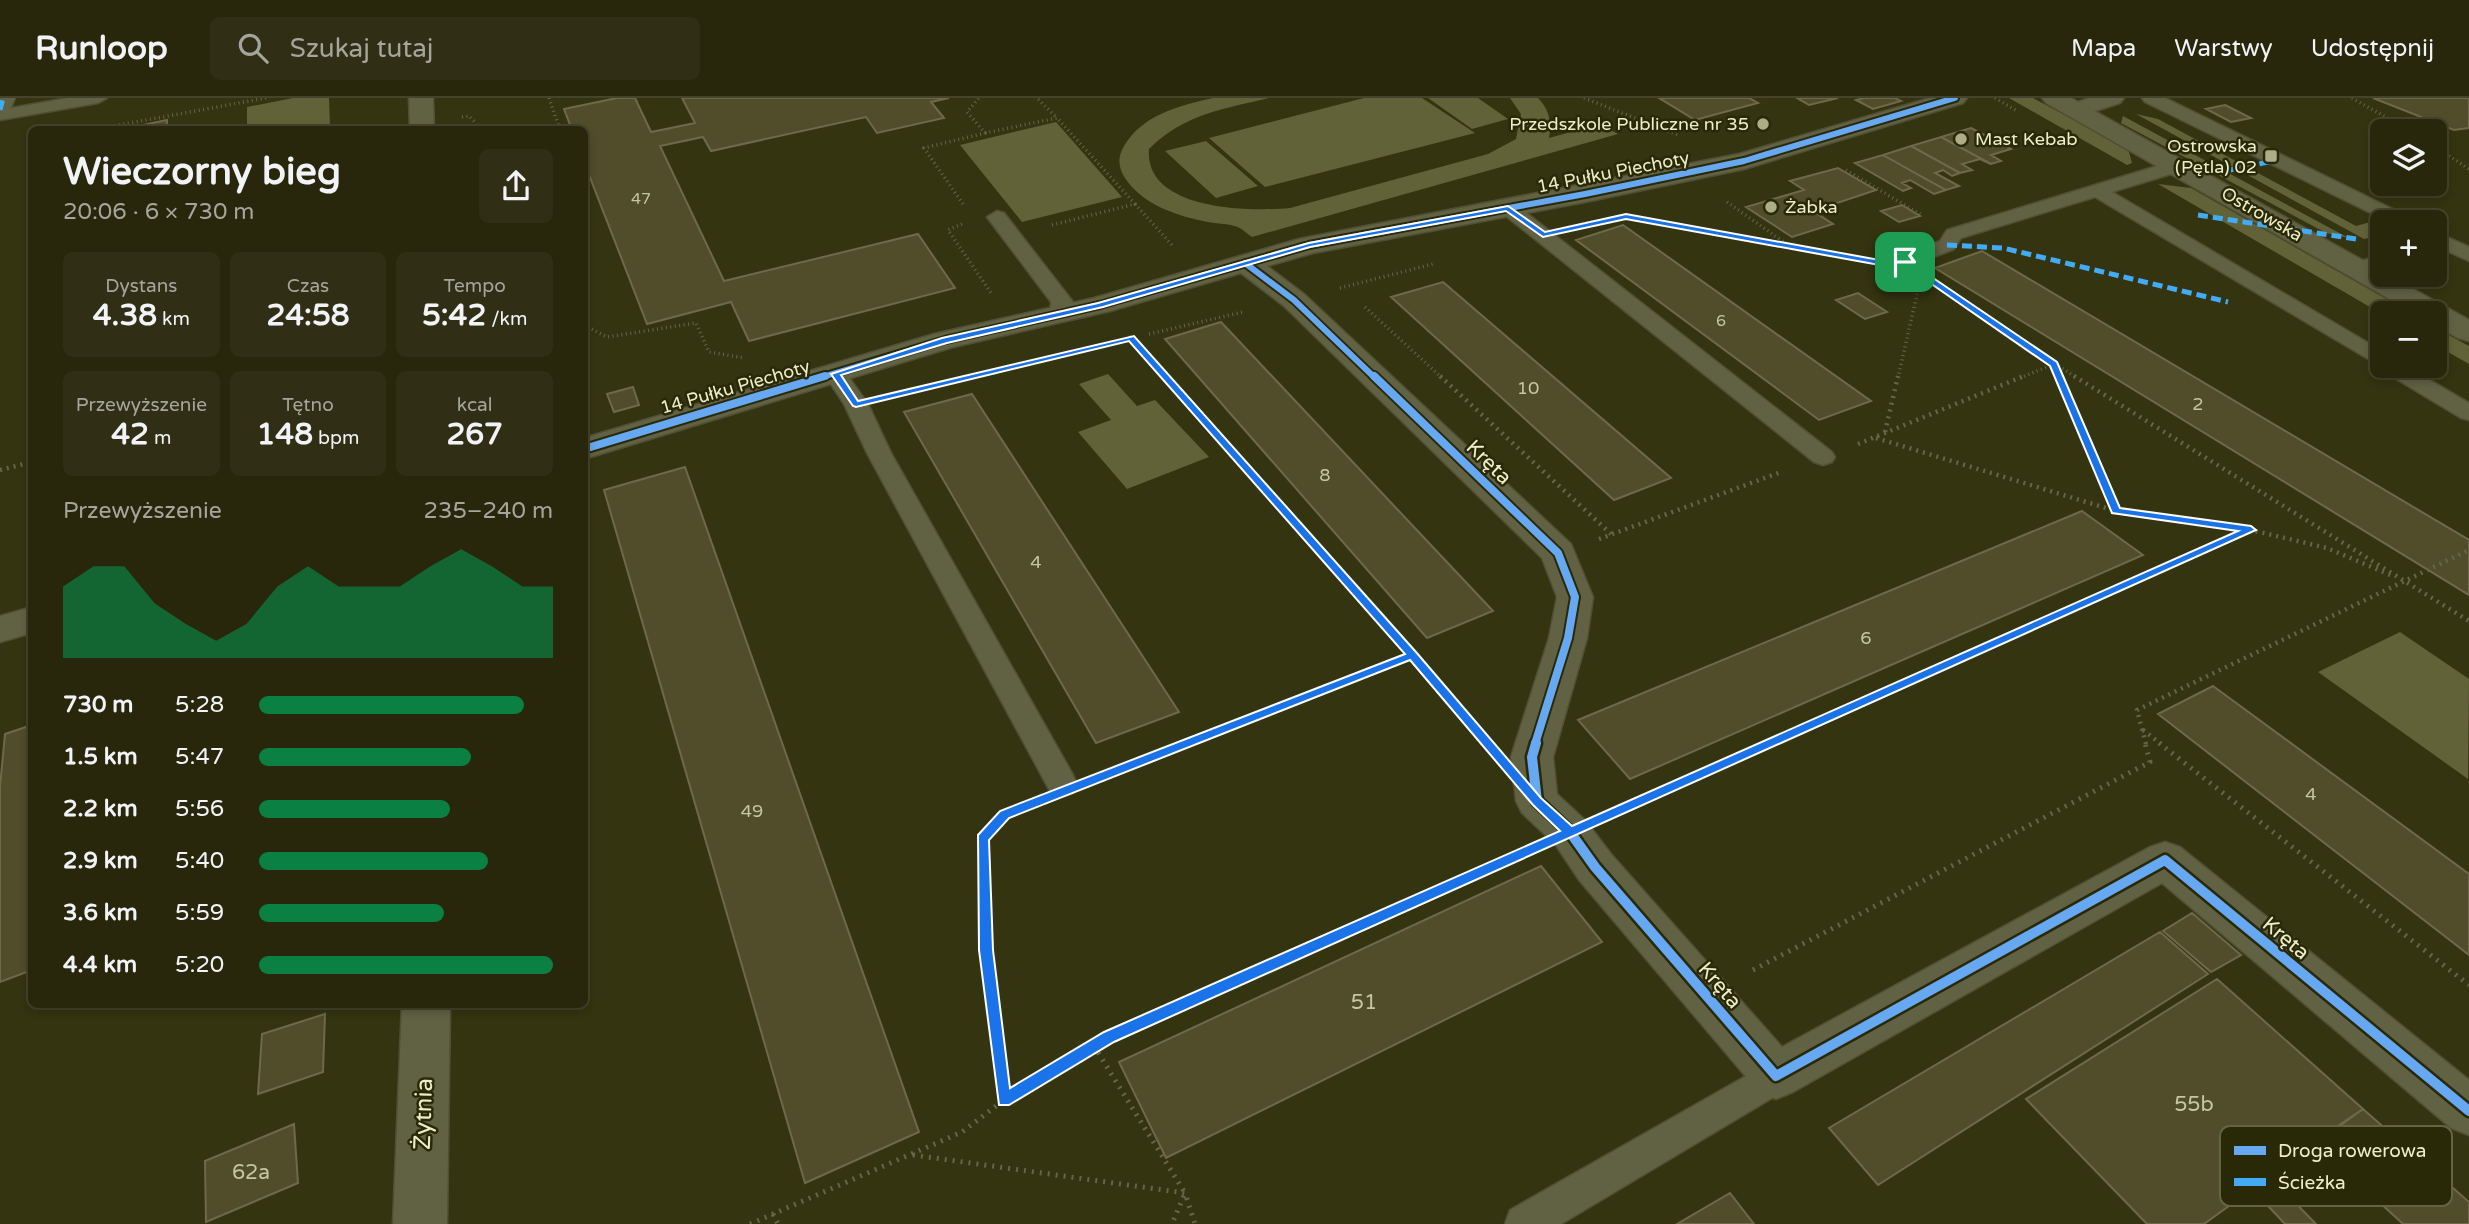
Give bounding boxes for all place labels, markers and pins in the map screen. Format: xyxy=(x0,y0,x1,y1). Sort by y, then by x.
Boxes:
place label: Przedszkole Publiczne nr 35 xyxy=(1509,113,1749,135)
marker: Przedszkole Publiczne nr 35 xyxy=(1755,116,1771,132)
place label: Mast Kebab xyxy=(1975,128,2078,150)
marker: Mast Kebab xyxy=(1953,131,1969,147)
place label: Ostrowska (Pętla) 02 xyxy=(2167,135,2257,178)
marker: Ostrowska (Pętla) 02 xyxy=(2263,148,2279,164)
place label: Żabka xyxy=(1785,196,1838,218)
marker: Żabka xyxy=(1763,199,1779,215)
pin xyxy=(1875,232,1935,292)

